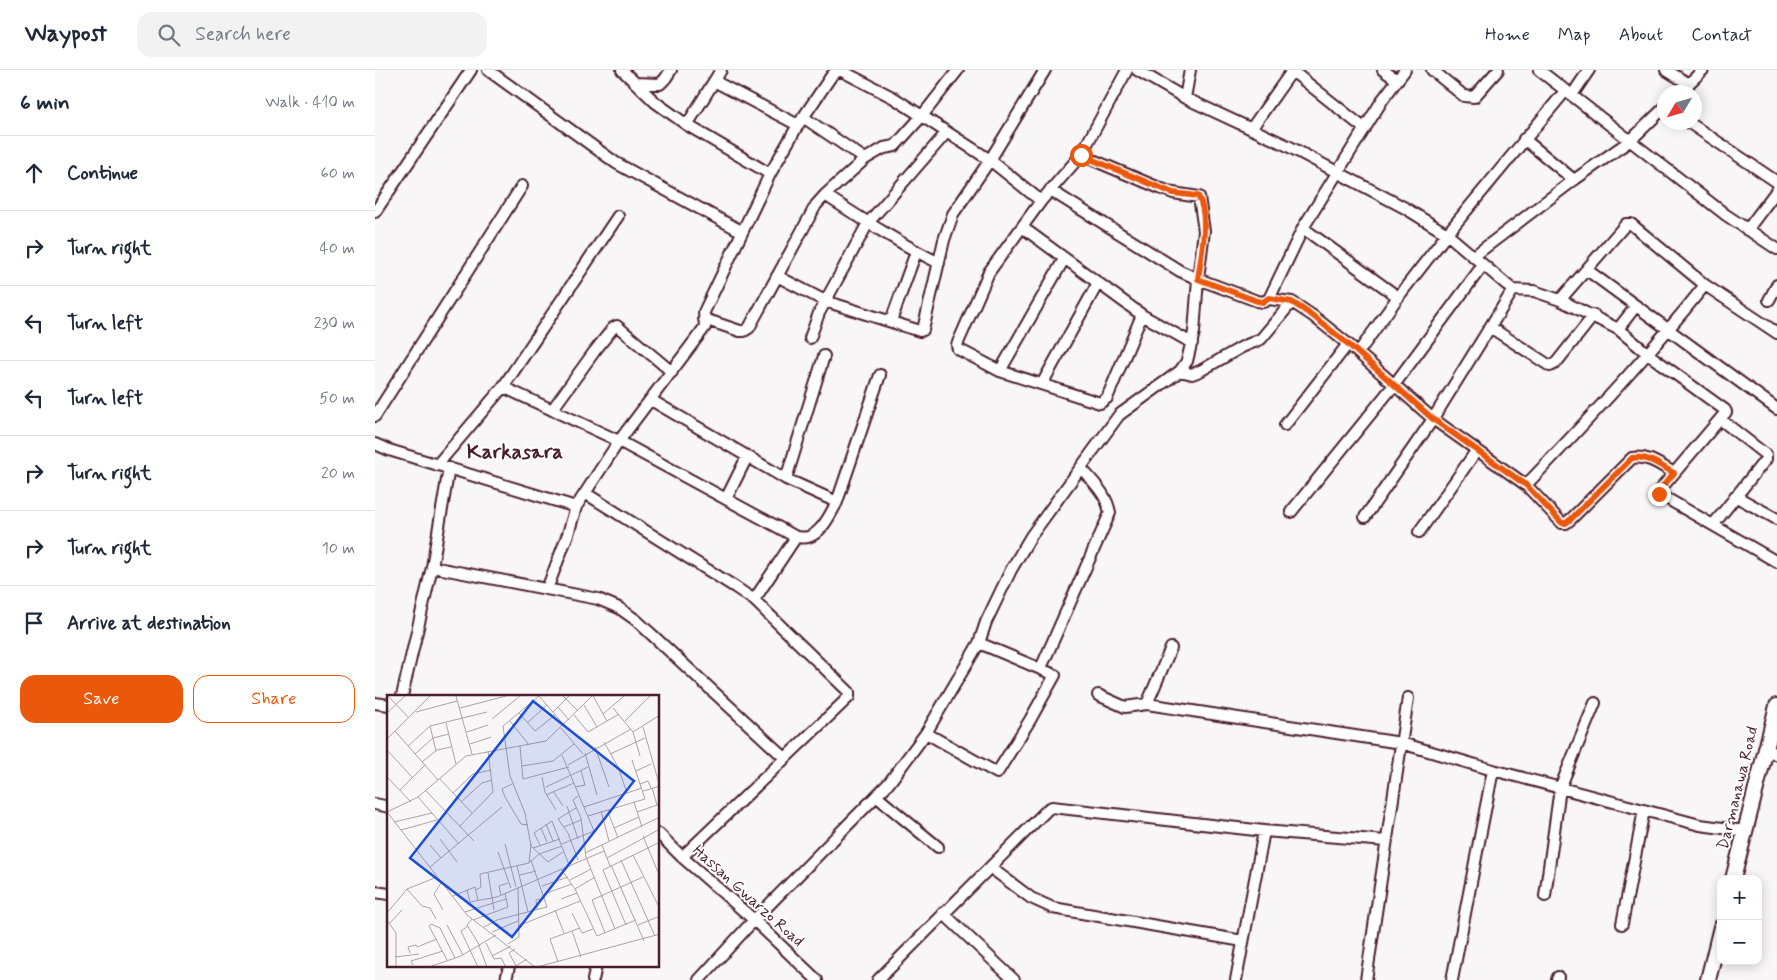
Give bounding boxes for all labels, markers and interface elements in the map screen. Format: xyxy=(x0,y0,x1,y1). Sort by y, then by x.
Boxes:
search box xyxy=(137,12,487,57)
text: Waypost xyxy=(25,19,107,50)
icon: search xyxy=(155,21,183,49)
text: Search here xyxy=(195,22,291,47)
text: Home xyxy=(1485,23,1530,47)
text: Map xyxy=(1558,23,1591,47)
text: About xyxy=(1619,23,1663,47)
text: Contact xyxy=(1691,23,1752,47)
north arrow xyxy=(1657,85,1702,130)
text: 6 min xyxy=(20,89,70,117)
text: Walk · 410 m xyxy=(265,92,355,113)
route start xyxy=(1070,144,1093,167)
icon: ahead xyxy=(20,159,48,187)
text: Continue xyxy=(67,161,138,186)
text: 60 m xyxy=(321,163,355,184)
icon: right xyxy=(20,234,48,262)
text: Turn right xyxy=(67,236,151,261)
text: 40 m xyxy=(319,238,355,259)
icon: left xyxy=(20,309,48,337)
text: Turn left xyxy=(67,311,143,336)
text: 230 m xyxy=(314,313,355,334)
icon: left xyxy=(20,384,48,412)
text: Turn left xyxy=(67,386,143,411)
text: 50 m xyxy=(319,388,355,409)
district label: Karkasara xyxy=(467,438,563,466)
icon: right xyxy=(20,459,48,487)
text: Turn right xyxy=(67,461,151,486)
text: 20 m xyxy=(321,463,355,484)
route end xyxy=(1648,483,1671,506)
icon: right xyxy=(20,534,48,562)
text: Turn right xyxy=(67,536,151,561)
text: 10 m xyxy=(322,538,355,559)
icon: arrive xyxy=(20,609,48,637)
text: Arrive at destination xyxy=(67,611,231,636)
button: Save xyxy=(20,675,183,723)
button: Share xyxy=(193,675,355,723)
inset map xyxy=(387,695,660,968)
street label: Darmanawa Road xyxy=(1713,724,1763,852)
street label: Hassan Gwarzo Road xyxy=(688,840,808,952)
map controls xyxy=(1717,875,1762,965)
button: + xyxy=(1717,875,1762,920)
button: − xyxy=(1717,920,1762,965)

